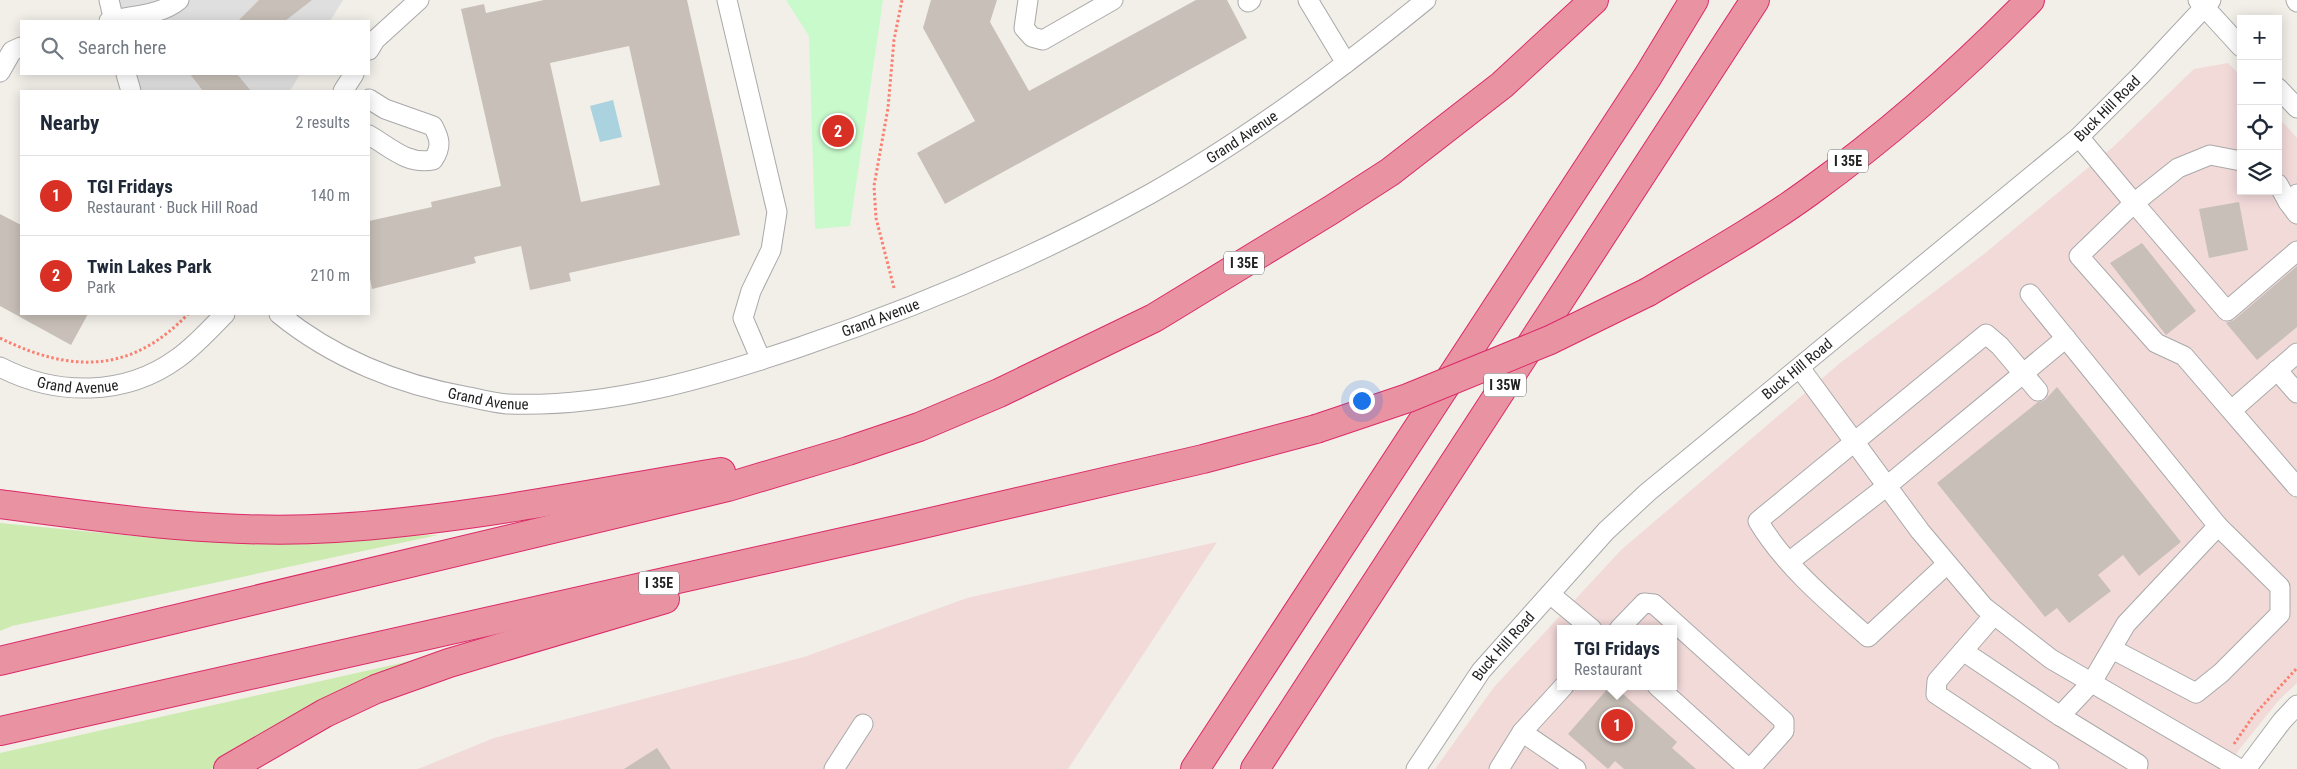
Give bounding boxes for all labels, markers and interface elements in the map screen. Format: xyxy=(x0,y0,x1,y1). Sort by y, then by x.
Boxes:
map controls xyxy=(2237,15,2282,195)
button: + xyxy=(2237,15,2282,60)
search box xyxy=(20,20,370,75)
icon: search xyxy=(38,34,66,62)
text: Search here xyxy=(78,36,166,59)
button: − xyxy=(2237,60,2282,105)
street label: Buck Hill Road xyxy=(2071,72,2144,145)
button: locate xyxy=(2237,105,2282,150)
street label: Grand Avenue xyxy=(1203,107,1281,167)
text: Nearby xyxy=(40,111,99,135)
pin: 2 xyxy=(822,112,854,150)
text: 2 results xyxy=(295,113,350,132)
road number: I 35E xyxy=(1828,150,1868,172)
button: layers xyxy=(2237,150,2282,195)
text: TGI Fridays xyxy=(87,175,173,198)
text: 1 xyxy=(52,186,60,205)
text: 140 m xyxy=(311,186,350,205)
text: Restaurant · Buck Hill Road xyxy=(87,198,258,217)
road number: I 35E xyxy=(1224,252,1264,274)
text: Twin Lakes Park xyxy=(87,255,211,278)
text: 2 xyxy=(52,266,60,285)
text: 210 m xyxy=(311,266,350,285)
text: Park xyxy=(87,278,116,297)
street label: Grand Avenue xyxy=(839,295,922,341)
street label: Buck Hill Road xyxy=(1758,335,1836,403)
street label: Grand Avenue xyxy=(35,373,120,397)
road number: I 35W xyxy=(1484,374,1526,396)
street label: Grand Avenue xyxy=(446,384,529,413)
your location xyxy=(1349,388,1375,414)
road number: I 35E xyxy=(639,572,679,594)
street label: Buck Hill Road xyxy=(1468,608,1539,684)
popup xyxy=(1557,625,1677,690)
text: TGI Fridays xyxy=(1574,637,1660,660)
text: Restaurant xyxy=(1574,660,1642,679)
pin: 1 xyxy=(1601,706,1633,744)

